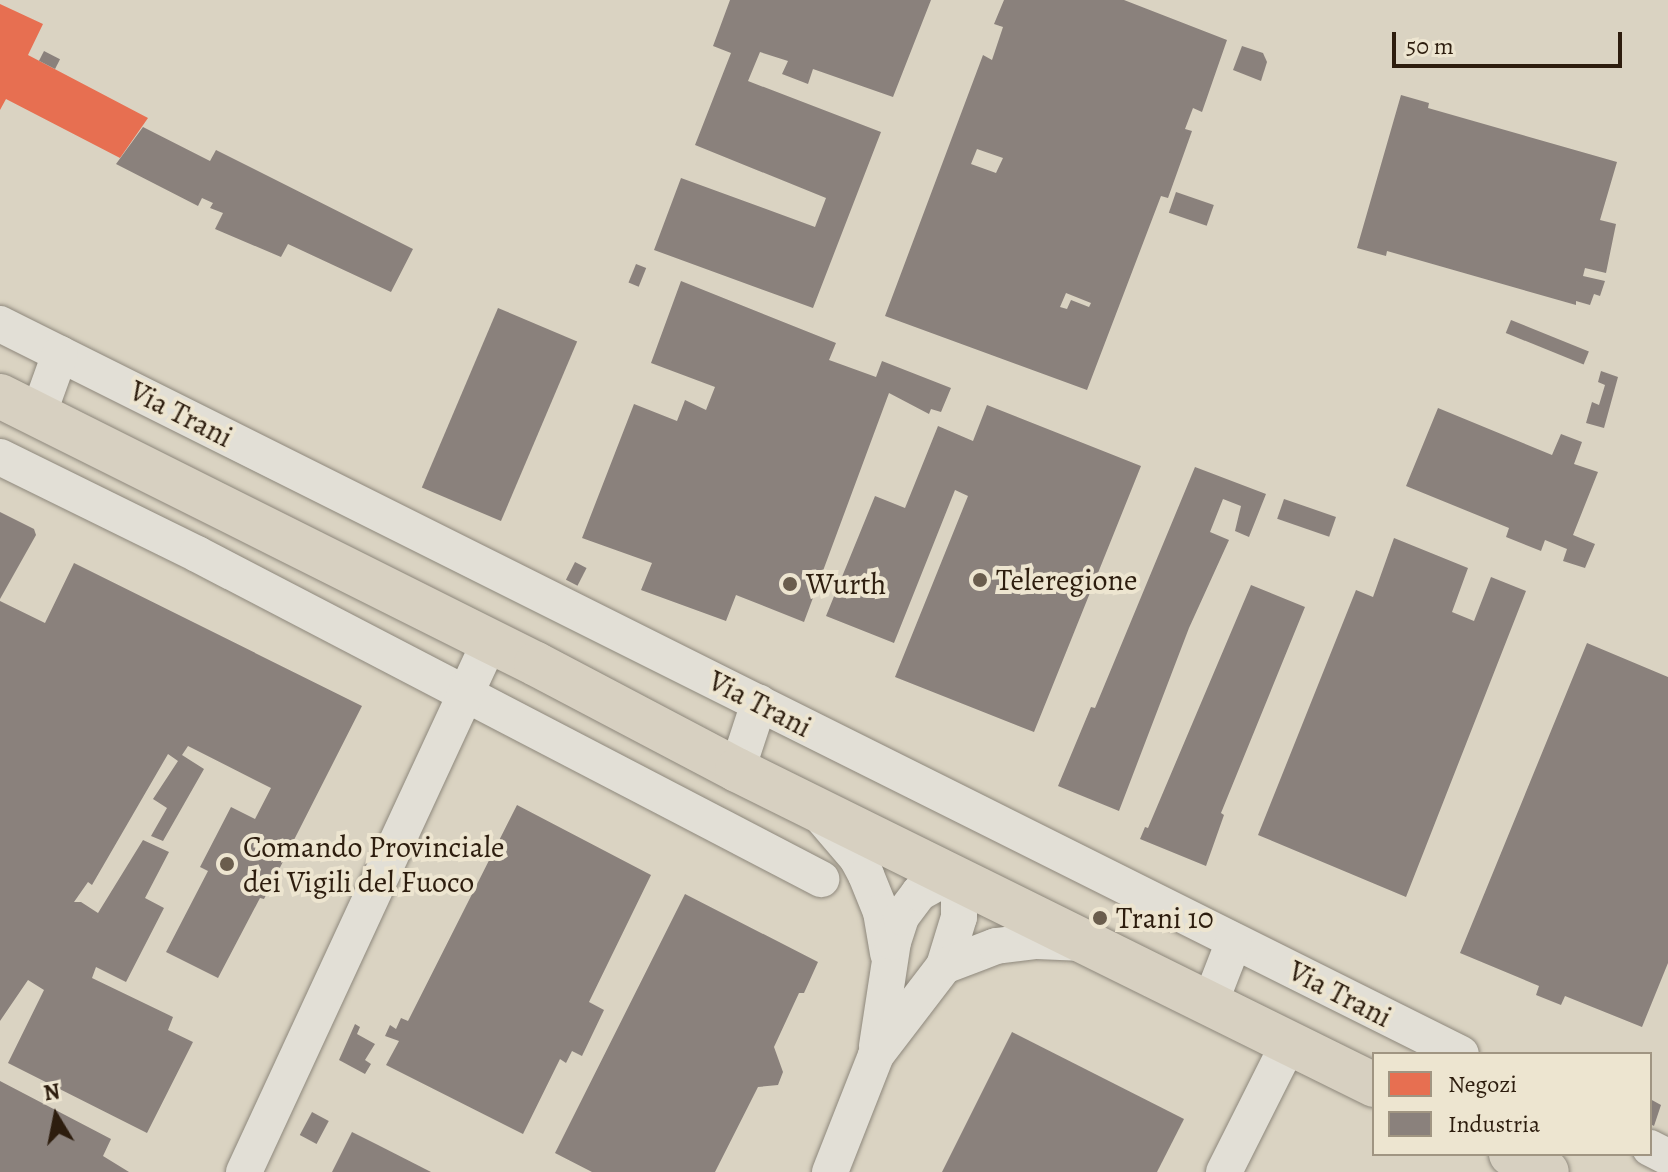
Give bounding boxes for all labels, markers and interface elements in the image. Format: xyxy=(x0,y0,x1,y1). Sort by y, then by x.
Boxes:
scale bar xyxy=(1396,16,1626,66)
text: 50 m xyxy=(1406,30,1454,62)
street label: Via Trani xyxy=(123,373,239,455)
place label: Teleregione xyxy=(996,562,1137,598)
place label: Wurth xyxy=(806,566,886,602)
marker: Teleregione xyxy=(971,571,989,589)
marker: Wurth xyxy=(781,575,799,593)
street label: Via Trani xyxy=(702,663,818,745)
place label: Comando Provinciale dei Vigili del Fuoco xyxy=(243,829,505,900)
marker: Comando Provinciale dei Vigili del Fuoco xyxy=(218,855,236,873)
place label: Trani 10 xyxy=(1116,900,1214,936)
marker: Trani 10 xyxy=(1091,909,1109,927)
street label: Via Trani xyxy=(1282,953,1398,1035)
legend xyxy=(1372,1052,1652,1156)
text: Negozi xyxy=(1448,1068,1517,1100)
north arrow xyxy=(16,1076,96,1156)
text: N xyxy=(41,1076,62,1109)
text: Industria xyxy=(1448,1108,1540,1140)

